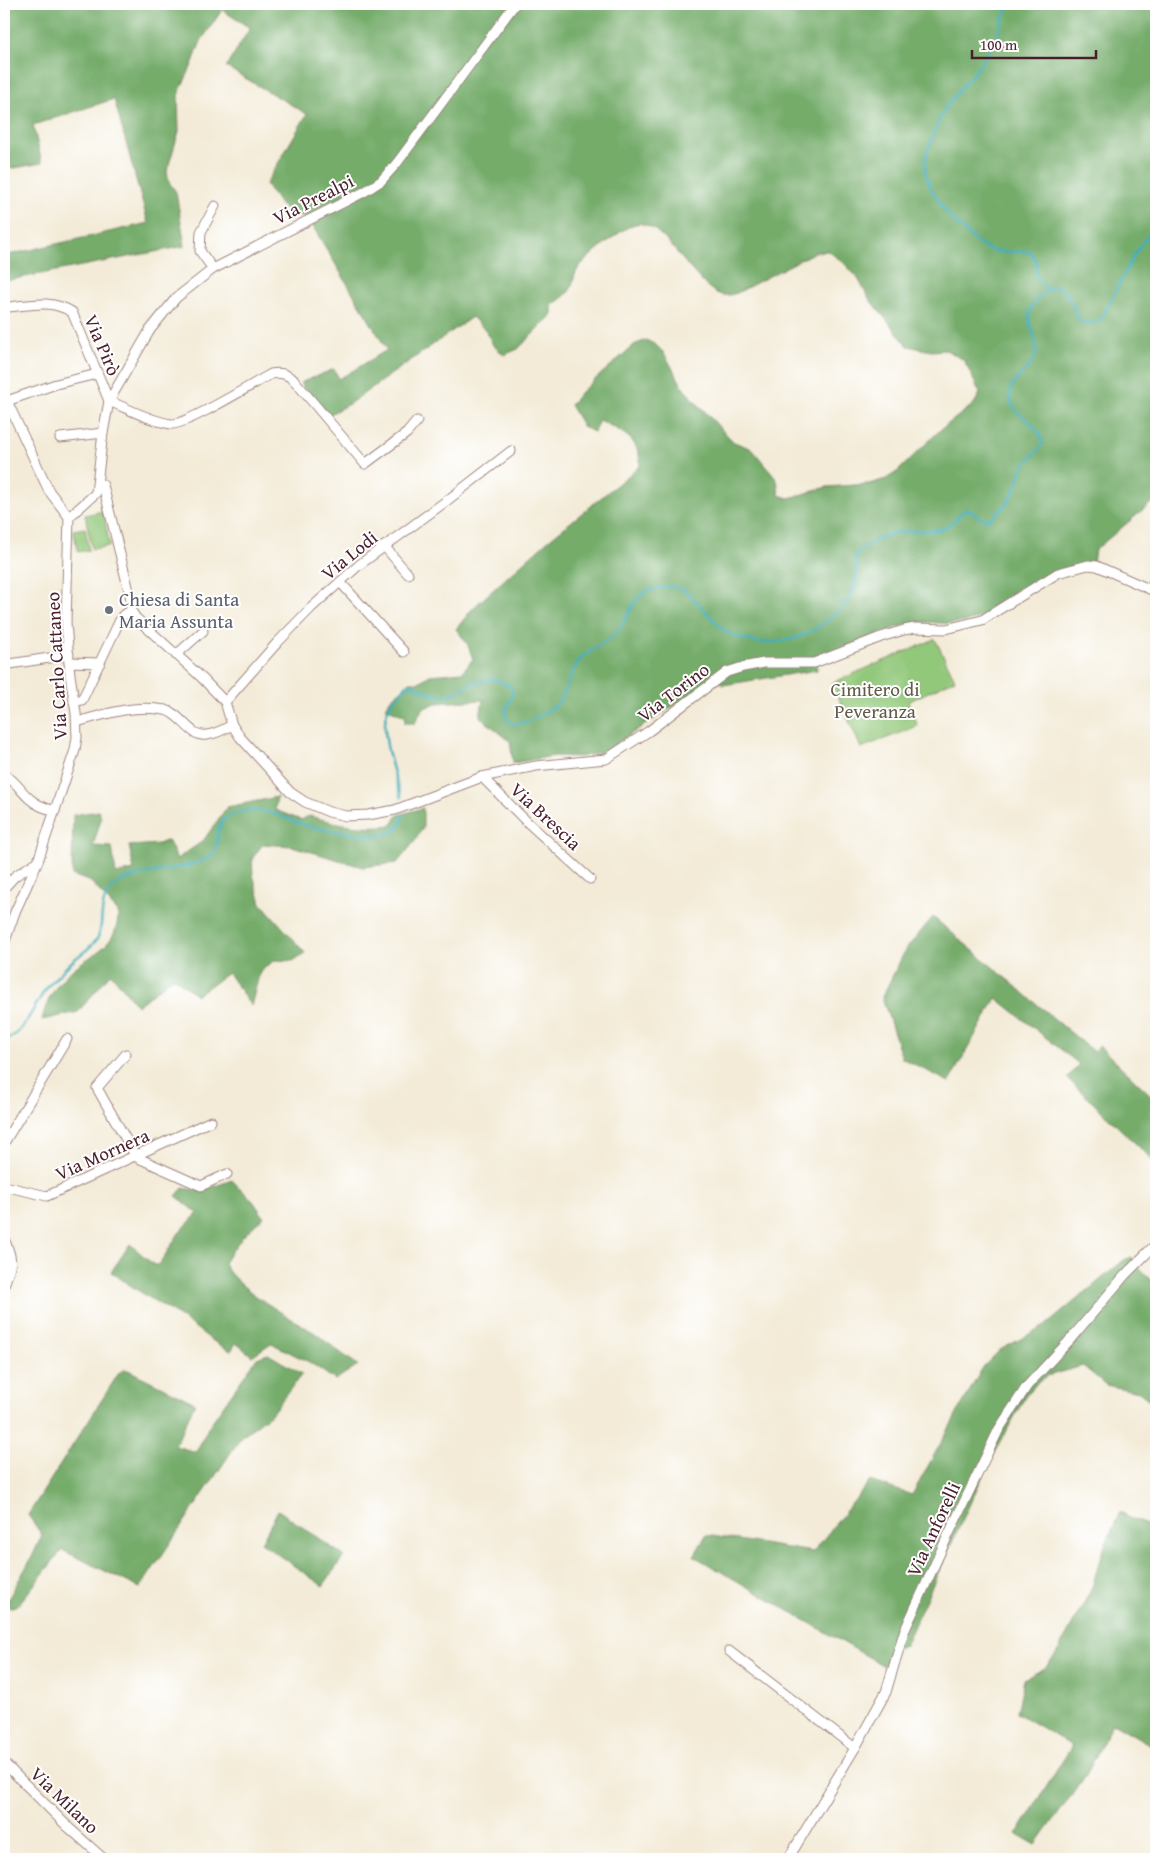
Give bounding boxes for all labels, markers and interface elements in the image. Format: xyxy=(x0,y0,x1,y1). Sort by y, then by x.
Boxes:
scale bar xyxy=(972,28,1096,60)
text: 100 m xyxy=(980,34,1018,55)
street label: Via Prealpi xyxy=(268,167,358,231)
street label: Via Pirò xyxy=(78,310,128,380)
street label: Via Lodi xyxy=(315,524,383,586)
place label: Chiesa di Santa Maria Assunta xyxy=(119,585,239,635)
street label: Via Carlo Cattaneo xyxy=(38,591,74,741)
marker: Chiesa di Santa Maria Assunta xyxy=(103,604,115,616)
street label: Via Torino xyxy=(631,656,715,728)
park label: Cimitero di Peveranza xyxy=(830,675,920,725)
street label: Via Brescia xyxy=(504,776,588,856)
street label: Via Mornera xyxy=(51,1121,153,1187)
street label: Via Anforelli xyxy=(899,1477,967,1581)
street label: Via Milano xyxy=(24,1760,106,1840)

